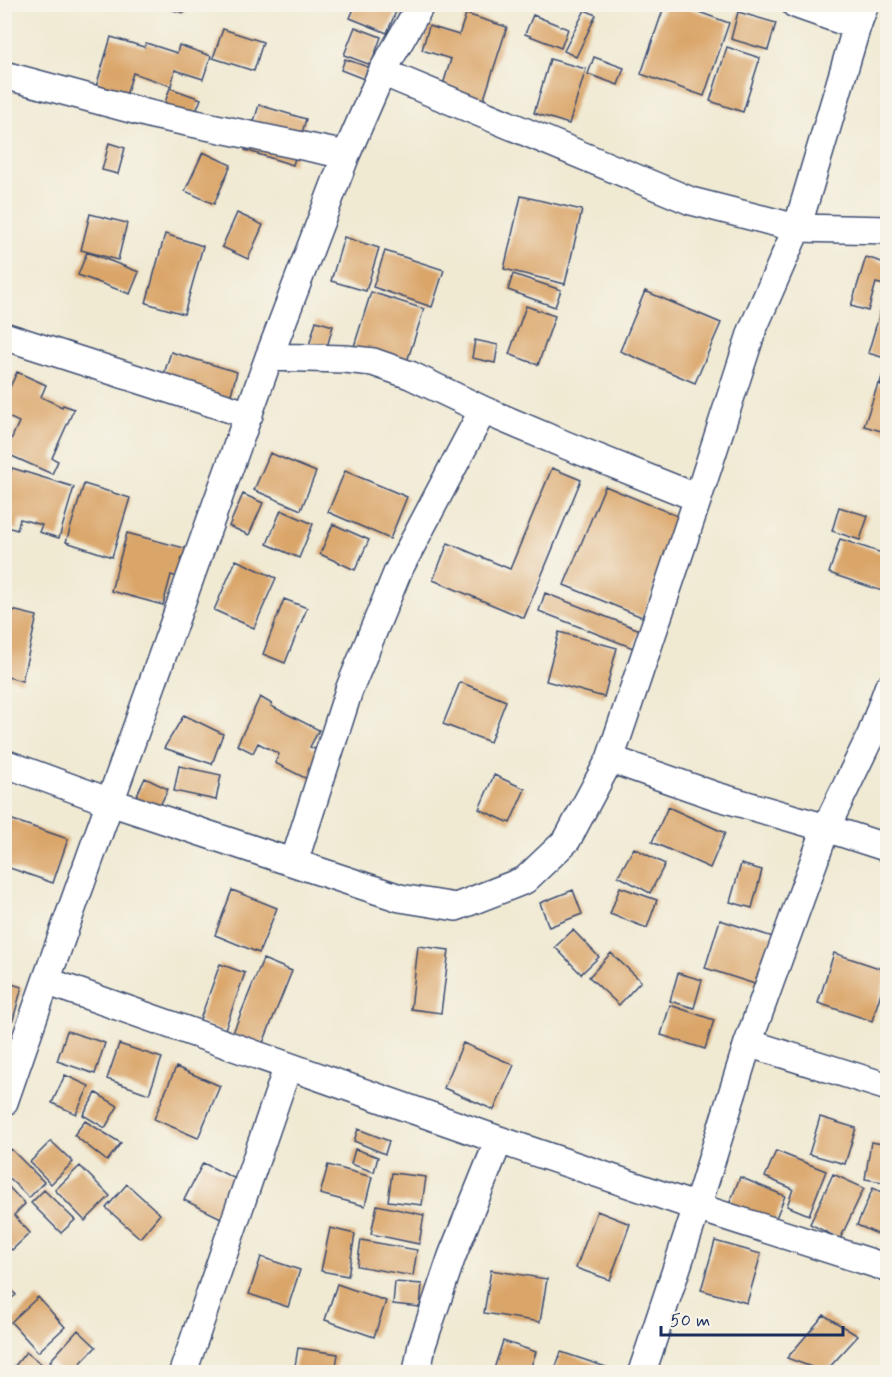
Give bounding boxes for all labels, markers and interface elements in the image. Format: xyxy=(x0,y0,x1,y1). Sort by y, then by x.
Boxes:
scale bar xyxy=(661,1299,842,1337)
text: 50 m xyxy=(670,1309,710,1333)

